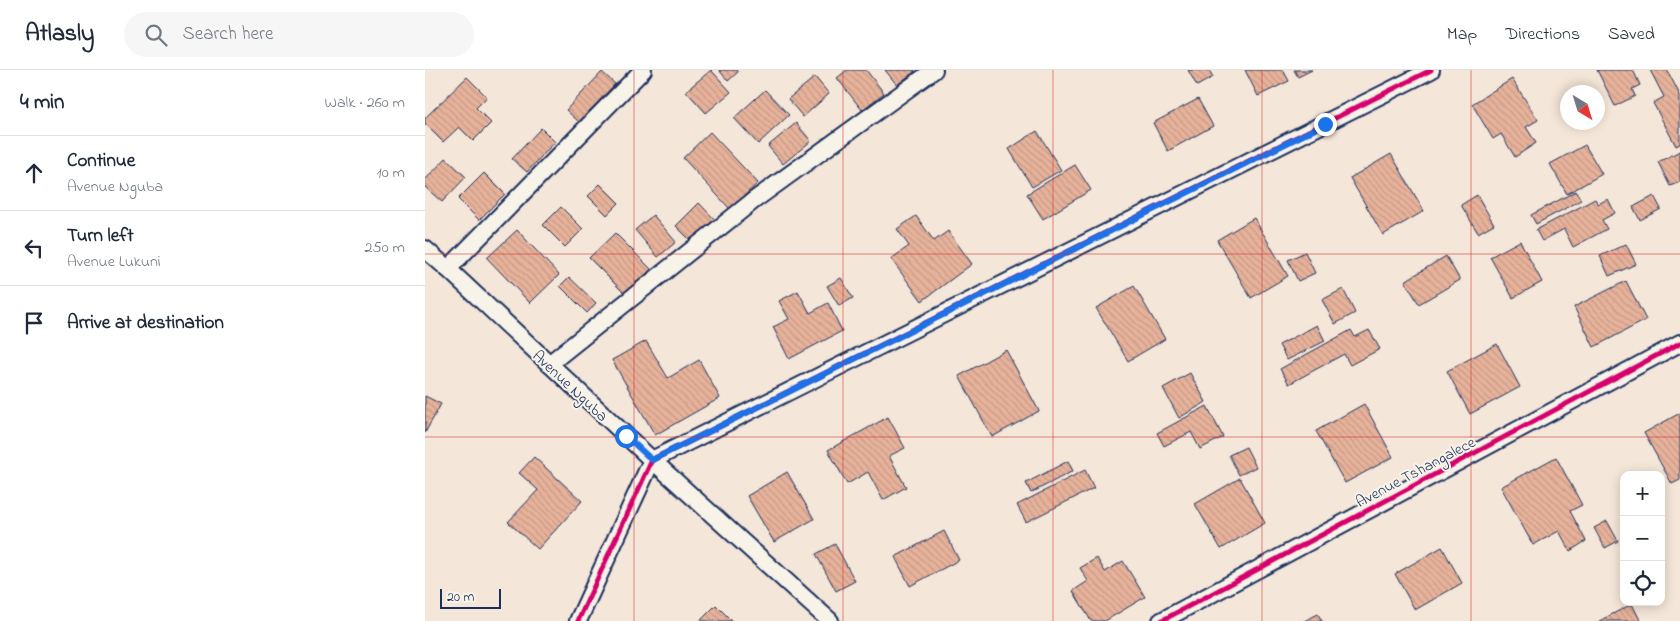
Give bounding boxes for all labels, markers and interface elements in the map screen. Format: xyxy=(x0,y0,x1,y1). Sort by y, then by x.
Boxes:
search box xyxy=(124,12,474,57)
text: Atlasly xyxy=(25,17,94,52)
icon: search xyxy=(142,21,170,49)
text: Search here xyxy=(182,21,273,48)
text: Map xyxy=(1447,22,1477,48)
text: Directions xyxy=(1505,22,1580,48)
text: Saved xyxy=(1608,22,1655,48)
north arrow xyxy=(1560,85,1605,130)
text: 4 min xyxy=(20,88,64,118)
text: Walk · 260 m xyxy=(325,91,405,115)
route end xyxy=(1314,113,1337,136)
text: Continue xyxy=(67,148,135,175)
icon: ahead xyxy=(20,159,48,187)
text: 10 m xyxy=(377,161,405,185)
text: Avenue Nguba xyxy=(67,175,163,199)
text: Turn left xyxy=(67,223,134,250)
icon: left xyxy=(20,234,48,262)
text: 250 m xyxy=(365,236,405,260)
text: Avenue Lukuni xyxy=(67,250,161,274)
icon: arrive xyxy=(20,309,48,337)
text: Arrive at destination xyxy=(67,310,224,337)
street label: Avenue Nguba xyxy=(526,345,613,428)
route start xyxy=(615,425,638,448)
street label: Avenue Tshangalece xyxy=(1352,431,1481,514)
map controls xyxy=(1620,471,1665,606)
button: + xyxy=(1620,471,1665,516)
button: − xyxy=(1620,516,1665,561)
button: locate xyxy=(1620,561,1665,606)
scale bar xyxy=(440,586,501,609)
text: 20 m xyxy=(447,587,474,608)

